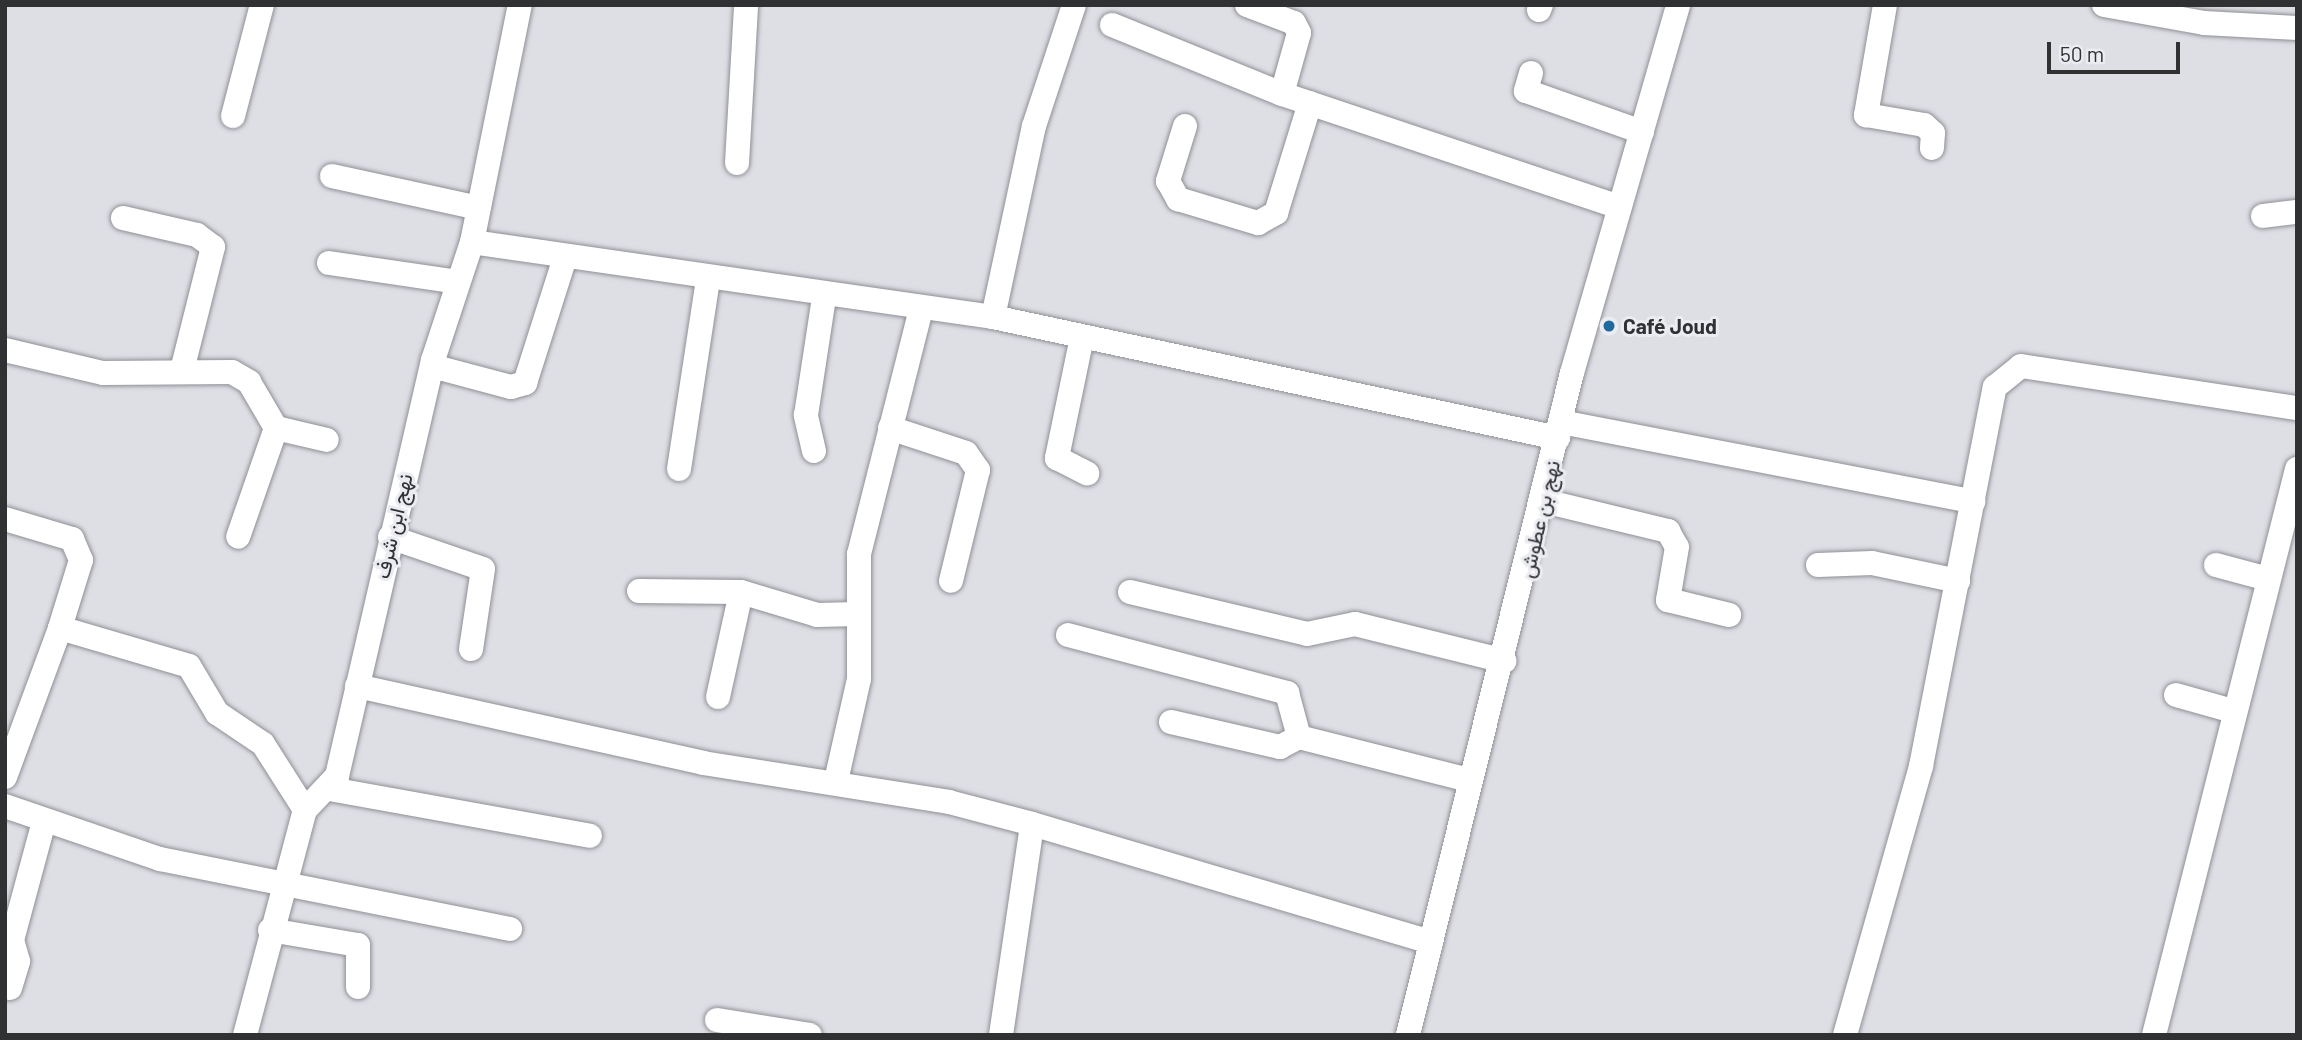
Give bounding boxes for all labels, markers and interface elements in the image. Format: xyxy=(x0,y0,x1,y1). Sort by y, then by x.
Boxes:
scale bar xyxy=(2050,28,2183,72)
text: 50 m xyxy=(2060,41,2104,66)
place label: Café Joud xyxy=(1623,313,1717,339)
marker: Café Joud xyxy=(1601,318,1617,334)
street label: نهج بن عطوش xyxy=(1513,458,1565,580)
street label: نهج ابن شرف xyxy=(369,471,417,581)

